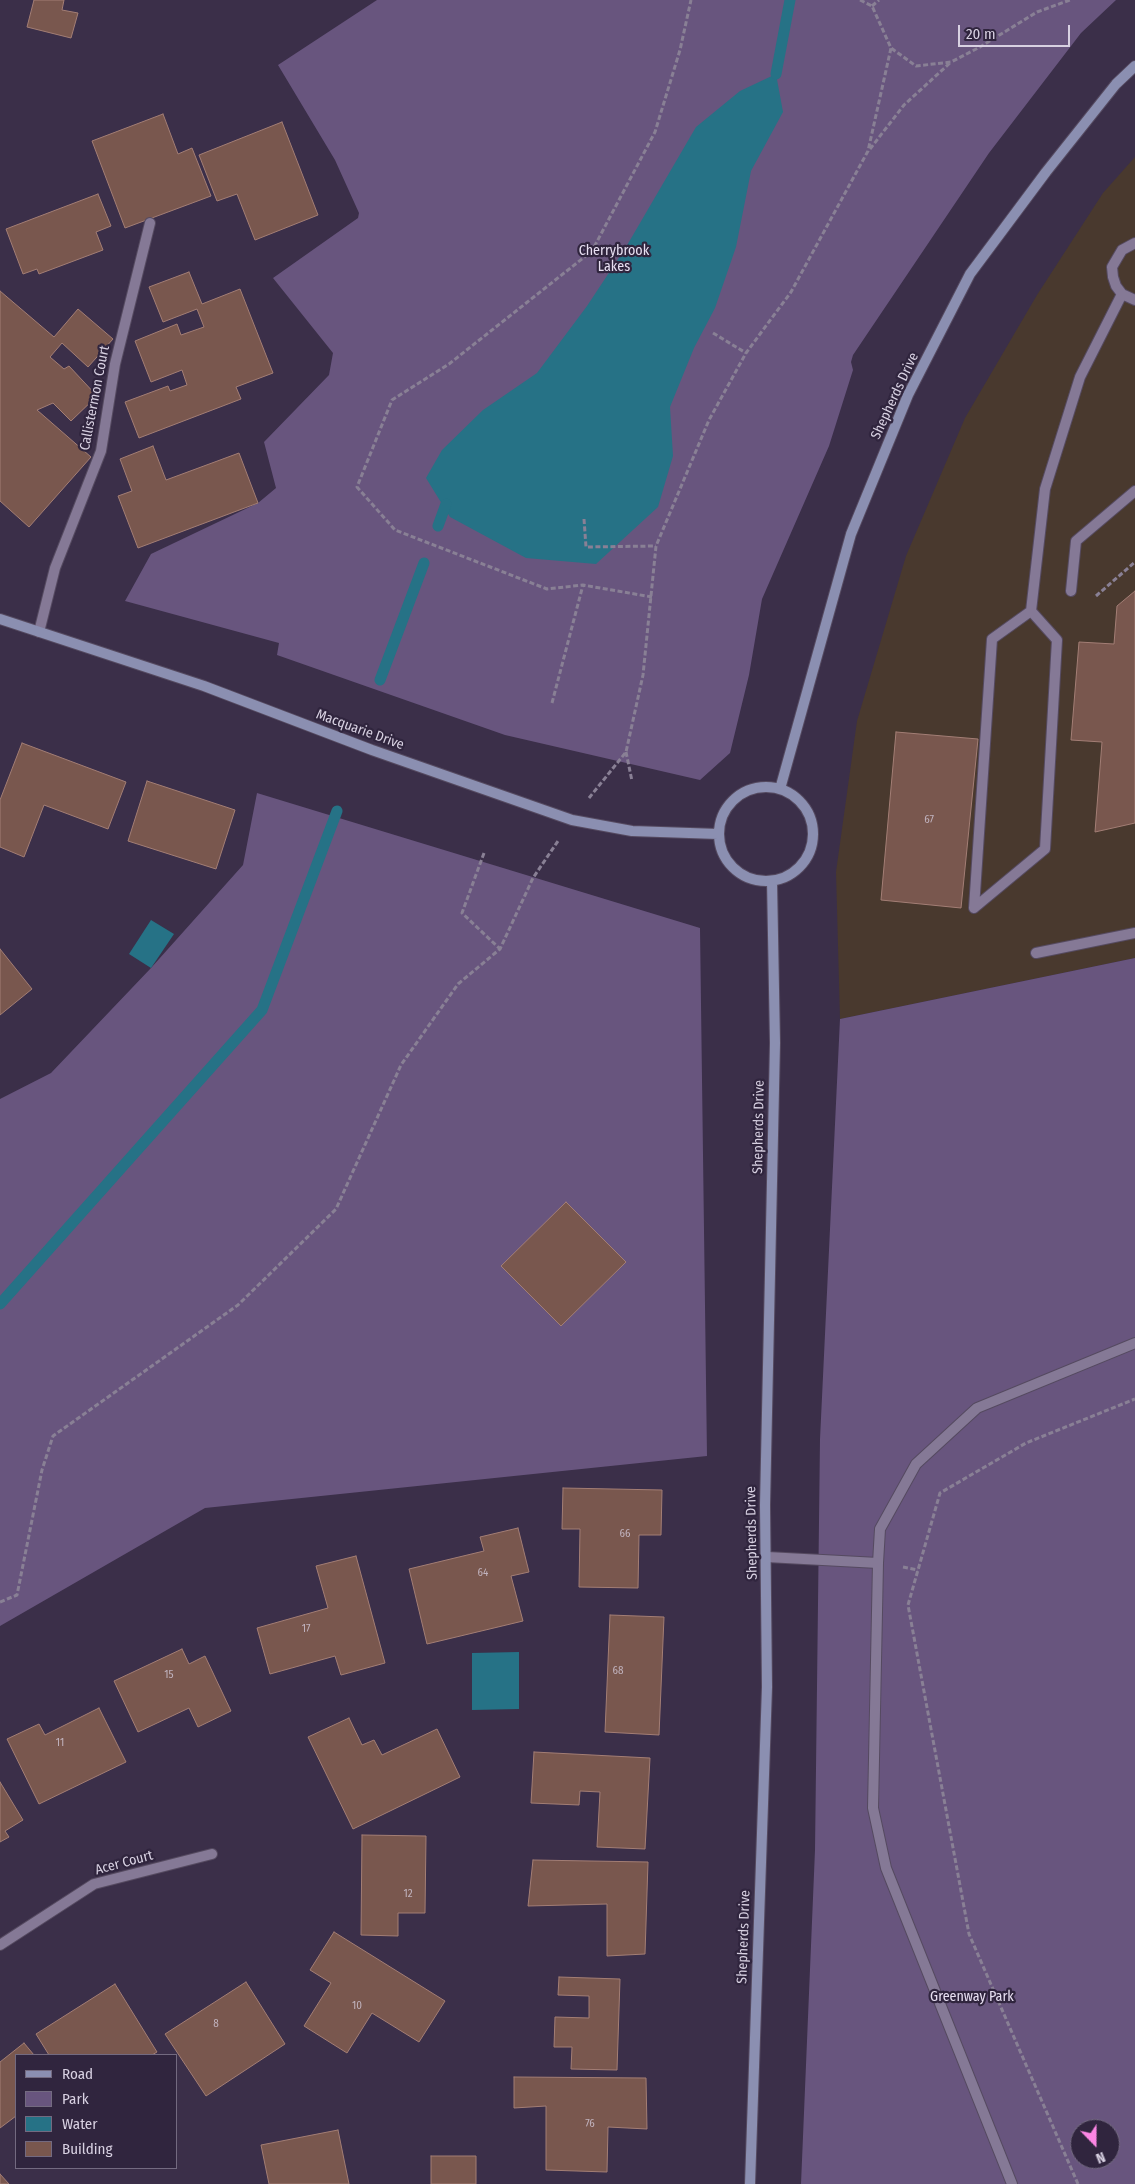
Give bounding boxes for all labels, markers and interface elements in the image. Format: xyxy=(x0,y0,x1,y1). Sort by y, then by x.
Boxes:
scale bar xyxy=(960,15,1072,47)
text: 20 m xyxy=(966,25,996,43)
park label: Cherrybrook Lakes xyxy=(579,243,649,276)
street label: Callistermon Court xyxy=(77,344,113,452)
street label: Shepherds Drive xyxy=(868,350,922,442)
street label: Macquarie Drive xyxy=(314,706,406,754)
house number: 67 xyxy=(924,813,934,827)
street label: Shepherds Drive xyxy=(750,1080,768,1174)
street label: Shepherds Drive xyxy=(743,1486,761,1580)
house number: 66 xyxy=(620,1527,630,1541)
house number: 64 xyxy=(478,1566,488,1580)
house number: 17 xyxy=(302,1622,310,1636)
house number: 68 xyxy=(613,1664,623,1678)
house number: 15 xyxy=(164,1668,174,1682)
house number: 11 xyxy=(56,1736,64,1750)
street label: Acer Court xyxy=(93,1847,155,1879)
house number: 12 xyxy=(403,1887,413,1901)
street label: Shepherds Drive xyxy=(734,1890,754,1984)
park label: Greenway Park xyxy=(930,1989,1014,2005)
house number: 10 xyxy=(352,1999,362,2013)
house number: 8 xyxy=(213,2017,219,2031)
legend xyxy=(15,2054,178,2169)
text: Road xyxy=(62,2065,93,2083)
text: Park xyxy=(62,2090,89,2108)
text: Water xyxy=(62,2115,97,2133)
house number: 76 xyxy=(585,2117,595,2131)
north arrow xyxy=(1070,2119,1120,2169)
text: Building xyxy=(62,2140,113,2158)
text: N xyxy=(1093,2148,1108,2167)

